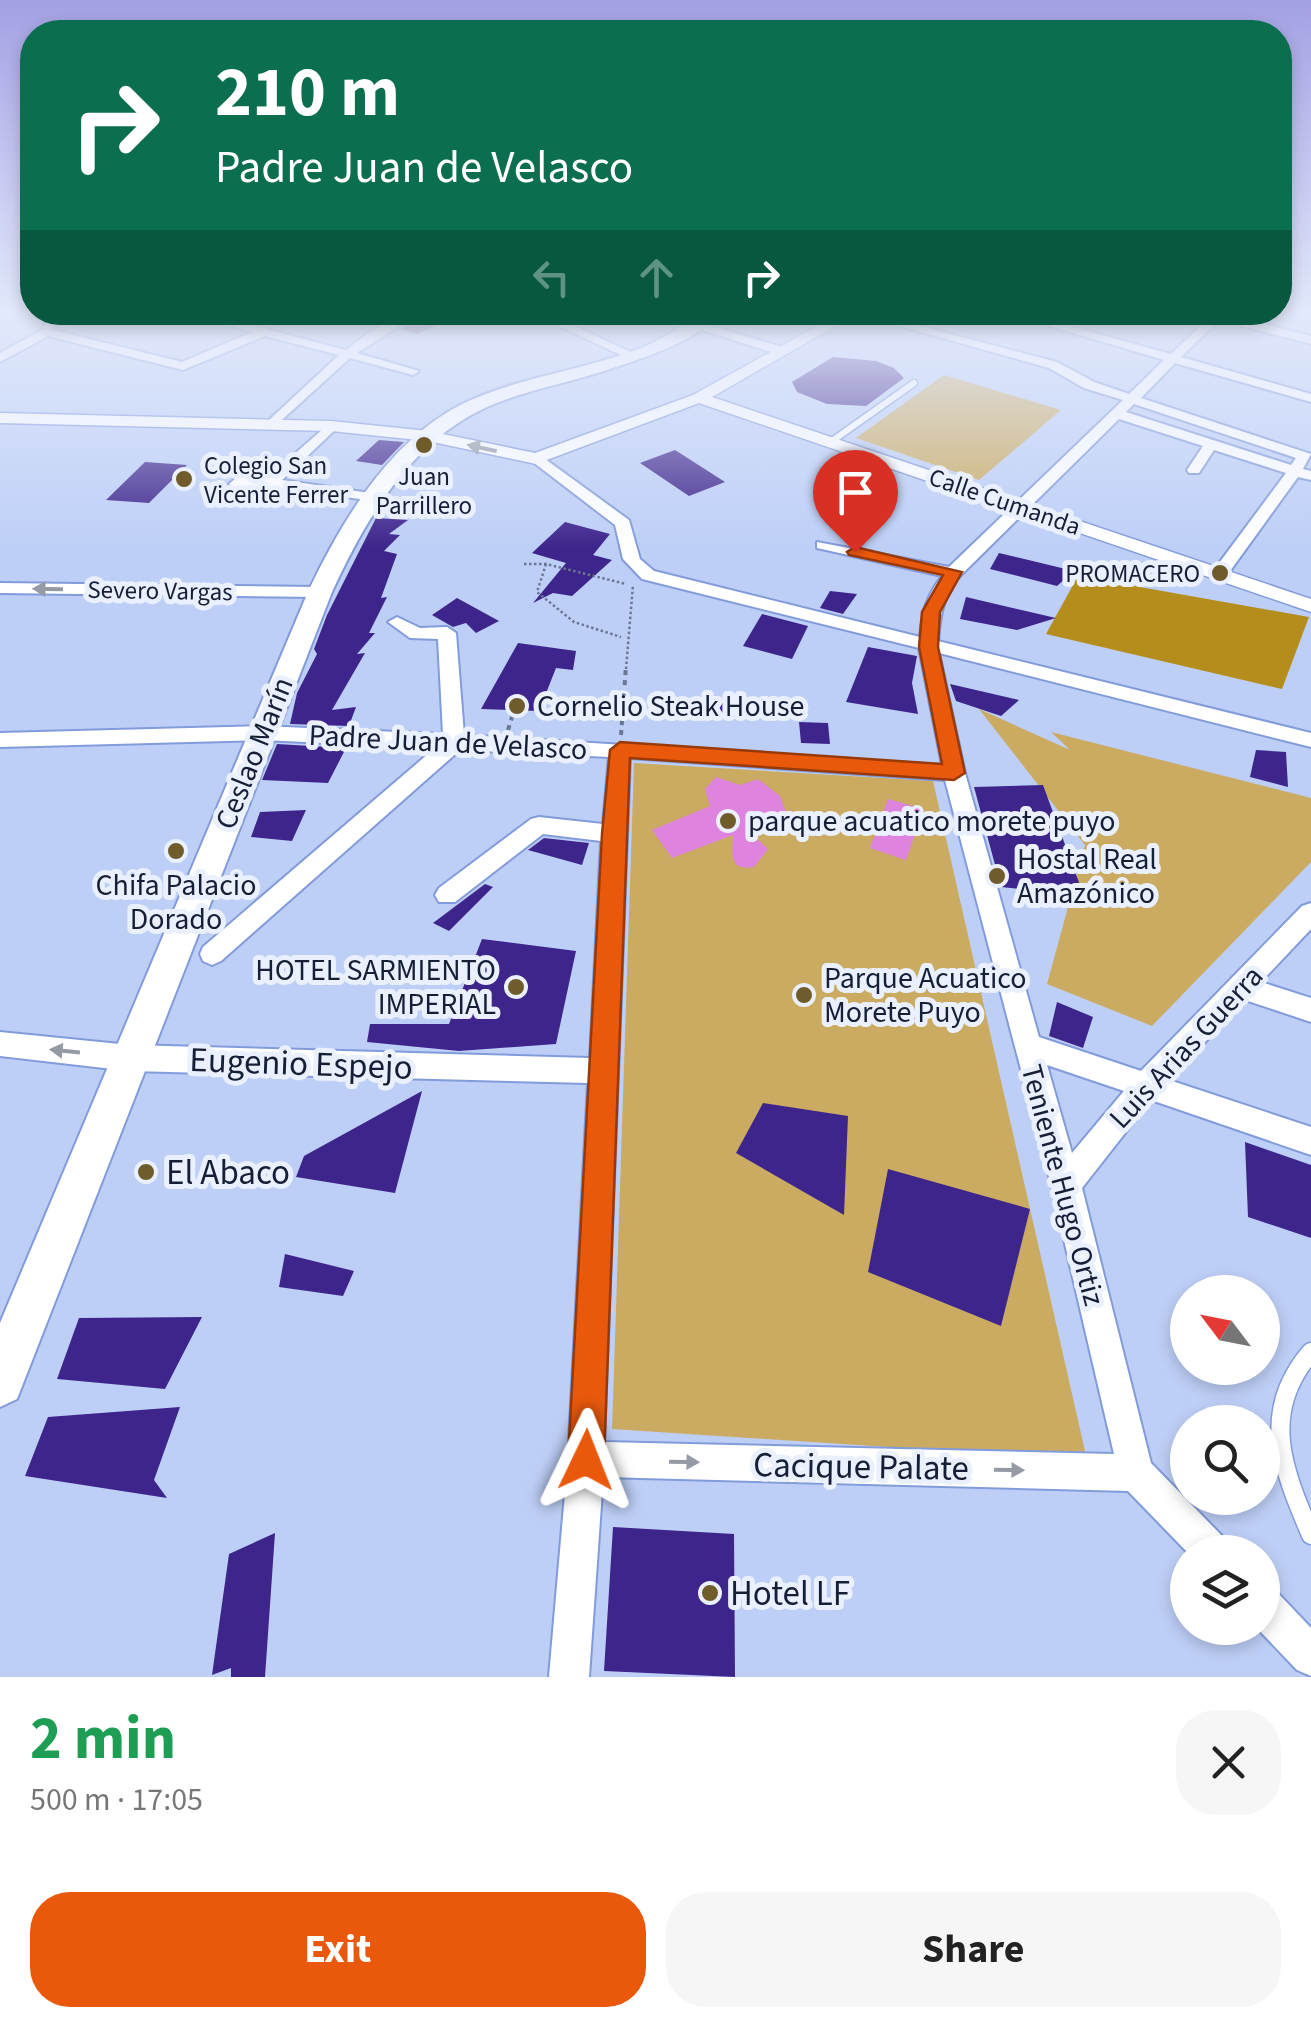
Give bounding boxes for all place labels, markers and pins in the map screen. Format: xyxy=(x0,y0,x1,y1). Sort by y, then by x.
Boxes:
marker: Juan Parrillero xyxy=(413,434,435,456)
place label: Colegio San Vicente Ferrer xyxy=(204,448,348,513)
pin xyxy=(813,450,898,553)
place label: Juan Parrillero xyxy=(376,459,472,524)
marker: Colegio San Vicente Ferrer xyxy=(173,468,195,490)
place label: PROMACERO xyxy=(1065,556,1200,592)
marker: PROMACERO xyxy=(1209,562,1231,584)
place label: Cornelio Steak House xyxy=(537,685,804,728)
marker: Cornelio Steak House xyxy=(506,695,528,717)
place label: parque acuatico morete puyo xyxy=(748,800,1116,843)
marker: parque acuatico morete puyo xyxy=(717,810,739,832)
place label: Hostal Real Amazónico xyxy=(1017,838,1157,915)
marker: Chifa Palacio Dorado xyxy=(165,840,187,862)
place label: Chifa Palacio Dorado xyxy=(95,864,257,941)
marker: Hostal Real Amazónico xyxy=(986,865,1008,887)
place label: HOTEL SARMIENTO IMPERIAL xyxy=(255,949,496,1026)
place label: Parque Acuatico Morete Puyo xyxy=(824,957,1027,1034)
marker: HOTEL SARMIENTO IMPERIAL xyxy=(505,976,527,998)
marker: Parque Acuatico Morete Puyo xyxy=(793,984,815,1006)
place label: El Abaco xyxy=(166,1148,290,1198)
marker: El Abaco xyxy=(135,1161,157,1183)
place label: Hotel LF xyxy=(730,1569,850,1619)
marker: Hotel LF xyxy=(699,1582,721,1604)

